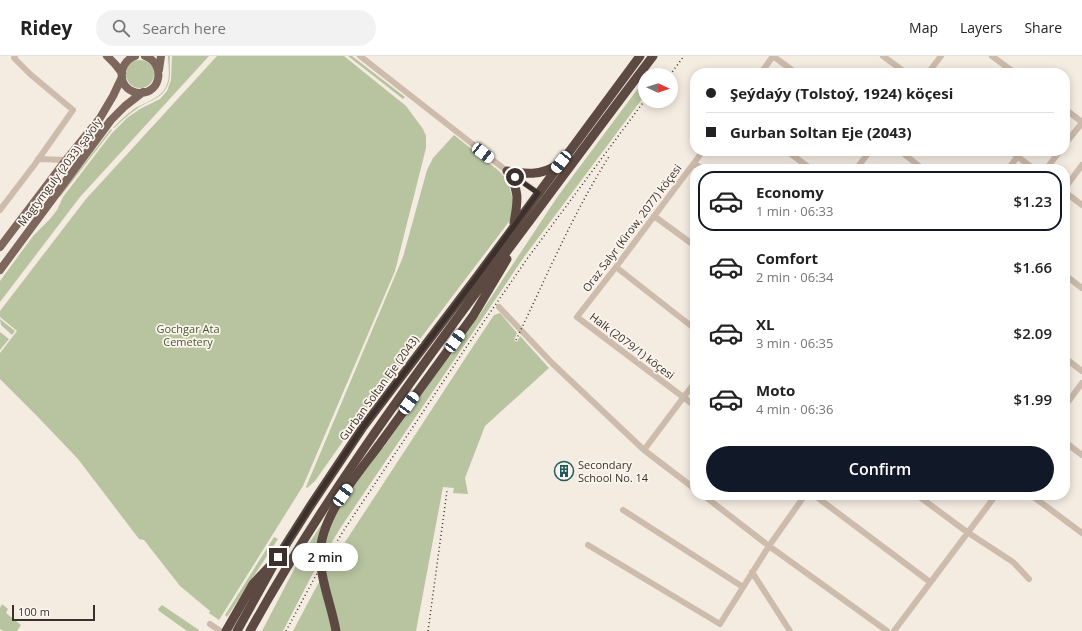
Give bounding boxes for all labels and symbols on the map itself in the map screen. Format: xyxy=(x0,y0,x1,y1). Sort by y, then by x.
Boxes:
north arrow xyxy=(638,68,678,108)
street label: Magtymguly (2033) şaýoly xyxy=(14,114,106,229)
car xyxy=(470,141,496,165)
car xyxy=(549,149,573,175)
street label: Oraz Salyr (Kirow, 2077) köçesi xyxy=(579,161,685,295)
route start xyxy=(506,168,524,186)
street label: Halk (2079/1) köçesi xyxy=(587,309,678,382)
park label: Gochgar Ata Cemetery xyxy=(156,321,220,349)
car xyxy=(443,328,467,354)
street label: Gurban Soltan Eje (2043) xyxy=(335,332,422,443)
car xyxy=(397,390,421,416)
place label: Secondary School No. 14 xyxy=(578,457,649,485)
building icon: Secondary School No. 14 xyxy=(553,460,575,482)
car xyxy=(331,482,355,508)
callout: 2 min xyxy=(292,543,358,571)
route end xyxy=(269,548,287,566)
scale bar xyxy=(12,603,95,622)

